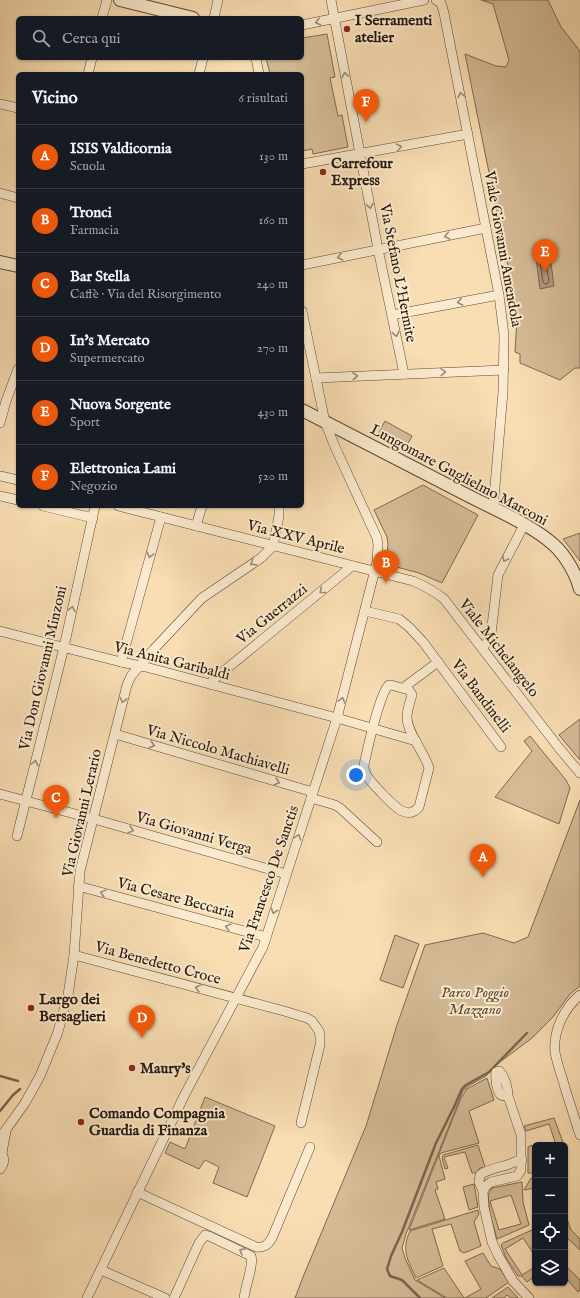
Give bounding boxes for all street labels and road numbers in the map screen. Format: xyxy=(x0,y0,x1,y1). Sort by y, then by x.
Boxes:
street label: Viale Giovanni Amendola xyxy=(480,169,526,329)
street label: Via Stefano L'Hermite xyxy=(375,201,421,344)
street label: Lungomare Guglielmo Marconi xyxy=(367,420,551,530)
street label: Via XXV Aprile xyxy=(244,515,347,558)
street label: Via Guerrazzi xyxy=(232,580,311,649)
street label: Via Don Giovanni Minzoni xyxy=(15,584,71,753)
street label: Viale Michelangelo xyxy=(454,594,543,701)
street label: Via Anita Garibaldi xyxy=(111,637,232,685)
street label: Via Bandinelli xyxy=(447,655,515,736)
street label: Via Niccolo Machiavelli xyxy=(143,720,292,779)
street label: Via Giovanni Lerario xyxy=(58,747,106,880)
street label: Via Francesco De Sanctis xyxy=(235,803,303,956)
street label: Via Giovanni Verga xyxy=(133,807,255,859)
street label: Via Cesare Beccaria xyxy=(114,873,237,923)
street label: Via Benedetto Croce xyxy=(92,937,223,989)

